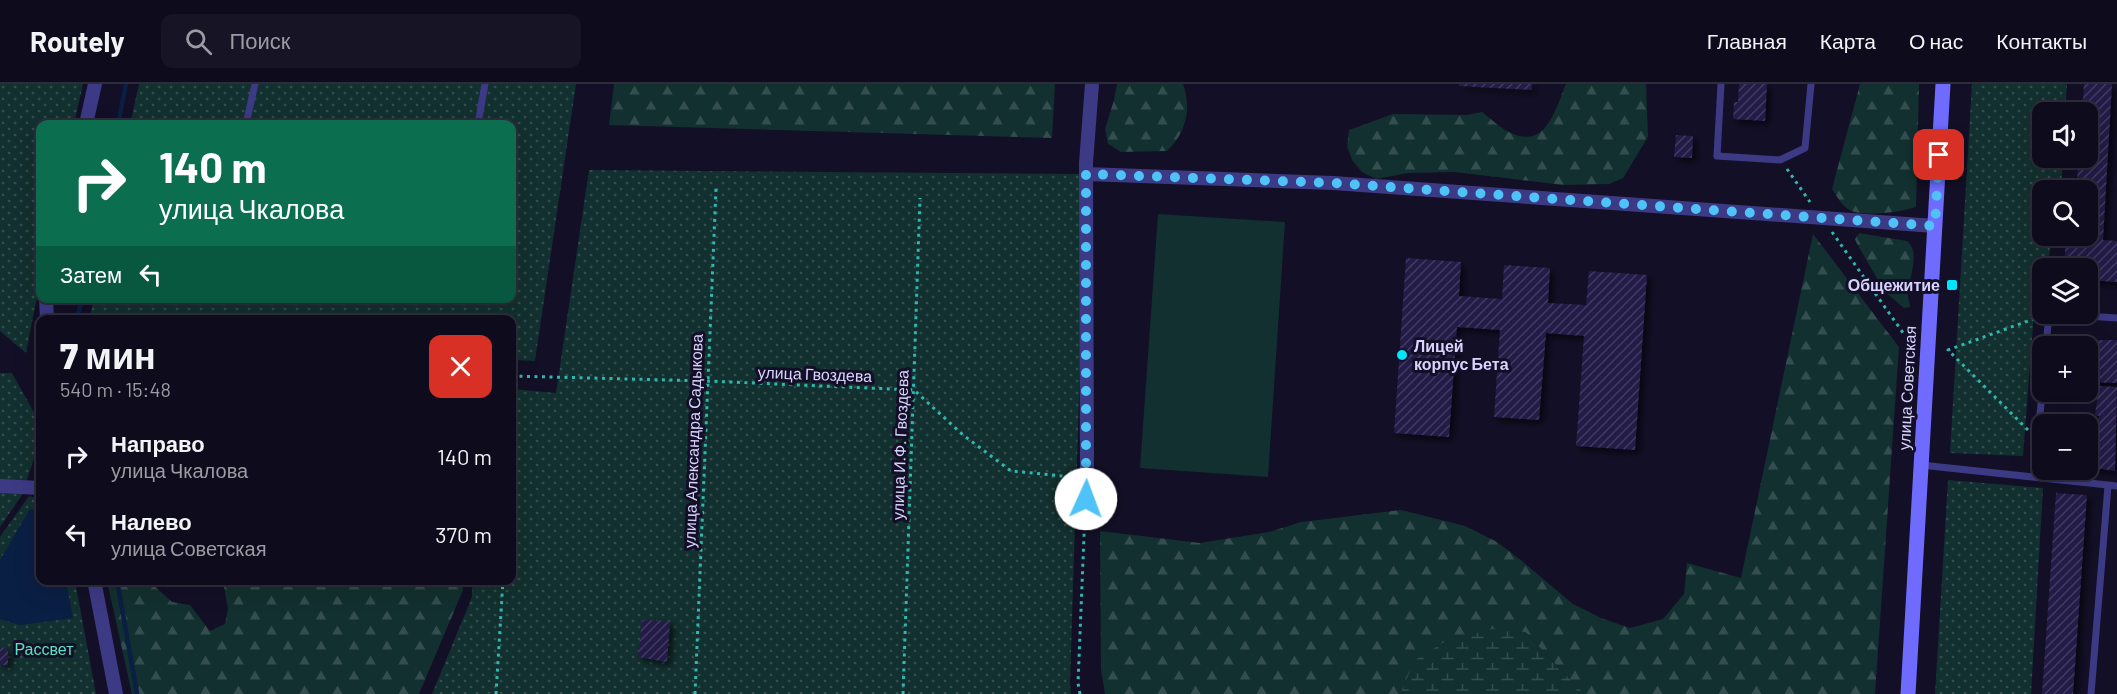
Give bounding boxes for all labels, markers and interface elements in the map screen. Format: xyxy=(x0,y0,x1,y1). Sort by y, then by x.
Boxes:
search box xyxy=(161,14,581,68)
text: Routely xyxy=(30,24,125,58)
icon: search xyxy=(182,25,215,58)
text: Поиск xyxy=(230,27,291,53)
text: Главная xyxy=(1707,28,1787,53)
text: Карта xyxy=(1820,28,1876,53)
text: О нас xyxy=(1909,28,1963,53)
text: Контакты xyxy=(1996,28,2087,53)
map controls xyxy=(2032,102,2098,480)
button: sound xyxy=(2032,102,2098,168)
pin xyxy=(1913,129,1964,180)
icon: arrive xyxy=(1922,138,1955,171)
text: 140 m xyxy=(159,141,267,191)
icon: right xyxy=(60,144,138,222)
button: search xyxy=(2032,180,2098,246)
text: улица Чкалова xyxy=(159,192,344,224)
icon: left xyxy=(134,258,167,291)
button: layers xyxy=(2032,258,2098,324)
text: Затем xyxy=(60,261,122,287)
place label: Общежитие xyxy=(1848,275,1940,294)
marker: Общежитие xyxy=(1945,278,1959,292)
street label: улица Советская xyxy=(1894,325,1919,451)
text: 7 мин xyxy=(60,333,156,376)
street label: улица Александра Садыкова xyxy=(679,334,706,548)
button: close xyxy=(429,335,492,398)
place label: Лицей корпус Бета xyxy=(1414,336,1509,373)
button: + xyxy=(2032,336,2098,402)
marker: Лицей корпус Бета xyxy=(1395,348,1409,362)
street label: улица Гвоздева xyxy=(758,362,873,385)
street label: улица И.Ф. Гвоздева xyxy=(887,370,912,520)
text: 540 m · 15:48 xyxy=(60,377,171,401)
button: − xyxy=(2032,414,2098,480)
text: Направо xyxy=(111,430,205,456)
icon: right xyxy=(60,440,93,473)
text: 140 m xyxy=(437,443,492,469)
text: улица Чкалова xyxy=(111,458,248,482)
position arrow xyxy=(1054,467,1118,531)
text: Налево xyxy=(111,508,192,534)
icon: left xyxy=(60,518,93,551)
text: 370 m xyxy=(435,521,492,547)
text: улица Советская xyxy=(111,536,266,560)
park label: Рассвет xyxy=(14,639,74,658)

